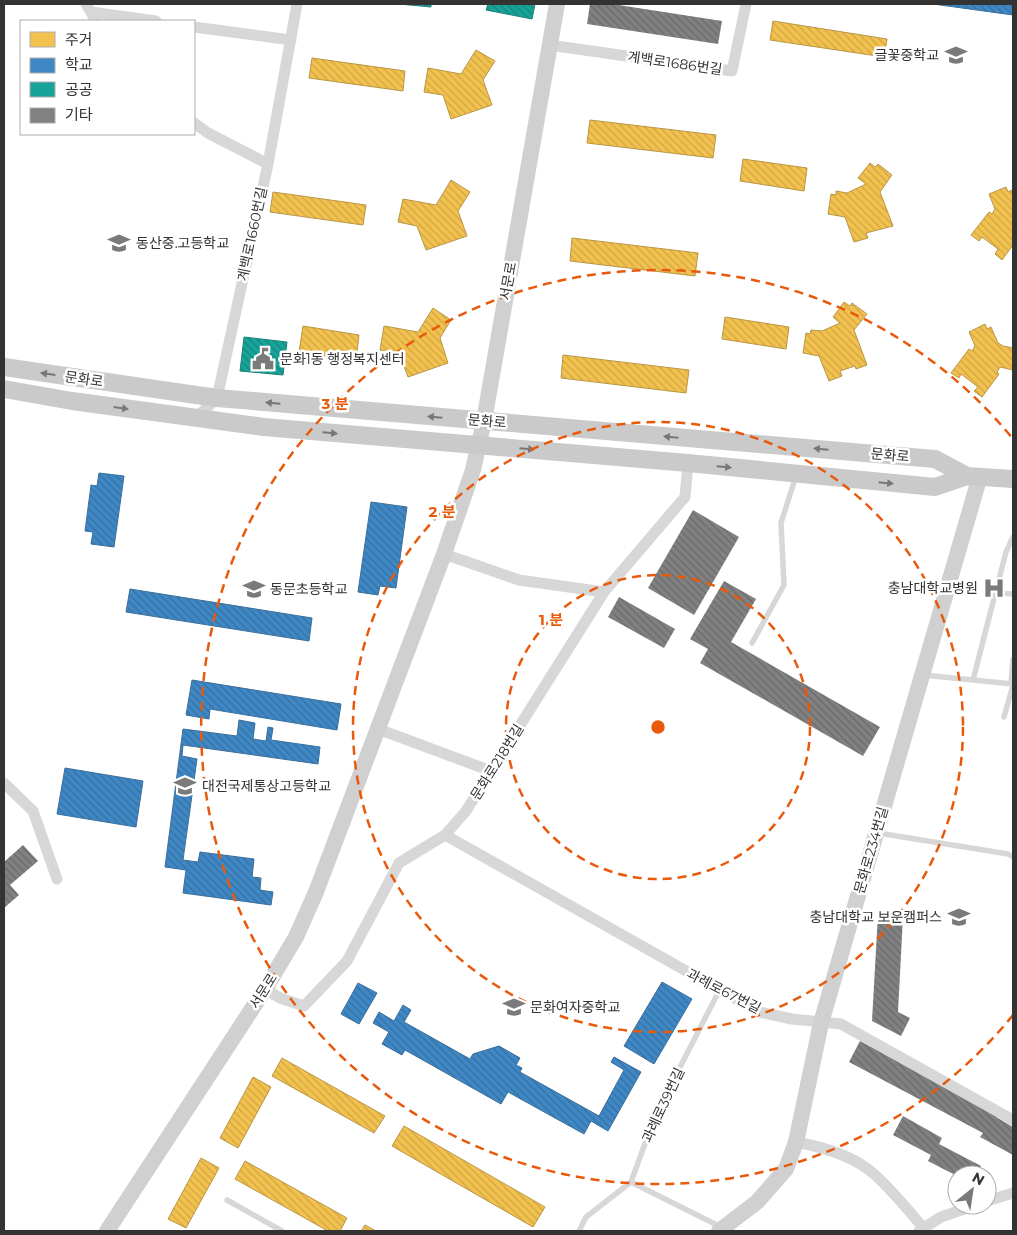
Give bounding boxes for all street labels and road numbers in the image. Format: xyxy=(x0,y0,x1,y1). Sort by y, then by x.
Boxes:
street label: 계백로1686번길 xyxy=(626,47,724,79)
street label: 계백로1660번길 xyxy=(233,185,271,283)
street label: 서문로 xyxy=(496,260,520,302)
street label: 문화로 xyxy=(64,367,105,391)
street label: 문화로 xyxy=(467,410,507,432)
street label: 문화로 xyxy=(870,444,910,466)
street label: 문화로218번길 xyxy=(466,721,528,803)
street label: 문화로234번길 xyxy=(850,804,892,896)
street label: 과례로67번길 xyxy=(684,965,764,1017)
street label: 서문로 xyxy=(245,970,281,1012)
street label: 과례로39번길 xyxy=(638,1065,688,1145)

